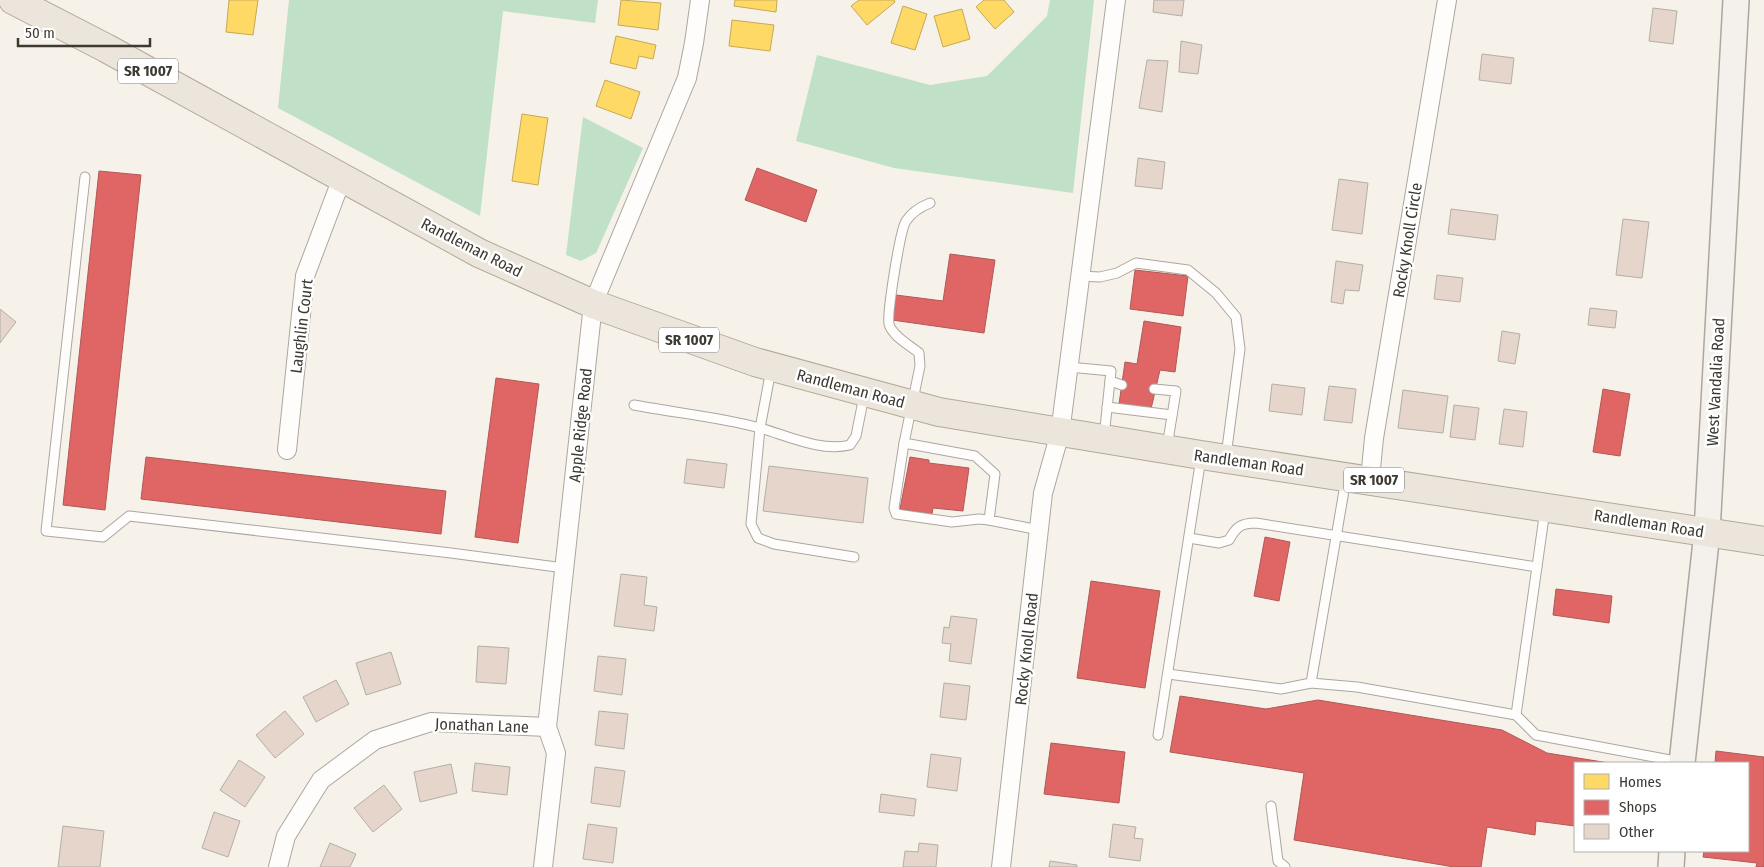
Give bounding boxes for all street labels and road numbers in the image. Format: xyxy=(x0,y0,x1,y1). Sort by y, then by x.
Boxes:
road number: SR 1007 xyxy=(118,58,178,84)
street label: Rocky Knoll Circle xyxy=(1389,181,1426,299)
street label: Randleman Road xyxy=(418,214,526,281)
street label: Laughlin Court xyxy=(286,277,317,374)
street label: West Vandalia Road xyxy=(1703,317,1728,447)
road number: SR 1007 xyxy=(659,328,719,352)
street label: Randleman Road xyxy=(795,365,907,412)
street label: Apple Ridge Road xyxy=(565,367,596,483)
street label: Randleman Road xyxy=(1193,445,1305,480)
road number: SR 1007 xyxy=(1344,468,1404,492)
street label: Randleman Road xyxy=(1593,505,1705,542)
street label: Rocky Knoll Road xyxy=(1011,592,1042,706)
street label: Jonathan Lane xyxy=(435,714,529,737)

